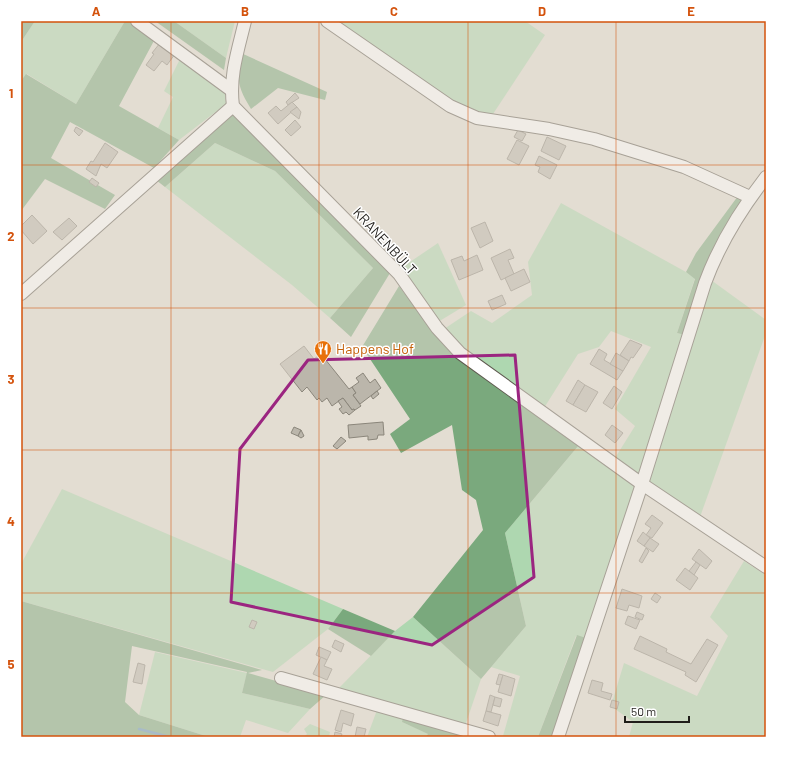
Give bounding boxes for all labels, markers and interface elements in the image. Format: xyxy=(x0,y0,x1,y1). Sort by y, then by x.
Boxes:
text: A xyxy=(92,3,101,19)
text: B xyxy=(241,3,249,19)
text: C xyxy=(390,3,398,19)
text: D xyxy=(538,3,546,19)
text: E xyxy=(687,3,695,19)
text: 1 xyxy=(9,85,13,101)
street label: KRANENBÜLT xyxy=(350,204,421,278)
text: 2 xyxy=(7,228,15,244)
restaurant icon: Happens Hof xyxy=(313,339,333,364)
place label: Happens Hof xyxy=(336,340,414,357)
text: 3 xyxy=(7,371,15,387)
text: 4 xyxy=(7,513,15,529)
text: 5 xyxy=(7,656,15,672)
scale bar xyxy=(625,698,689,724)
text: 50 m xyxy=(631,704,656,718)

